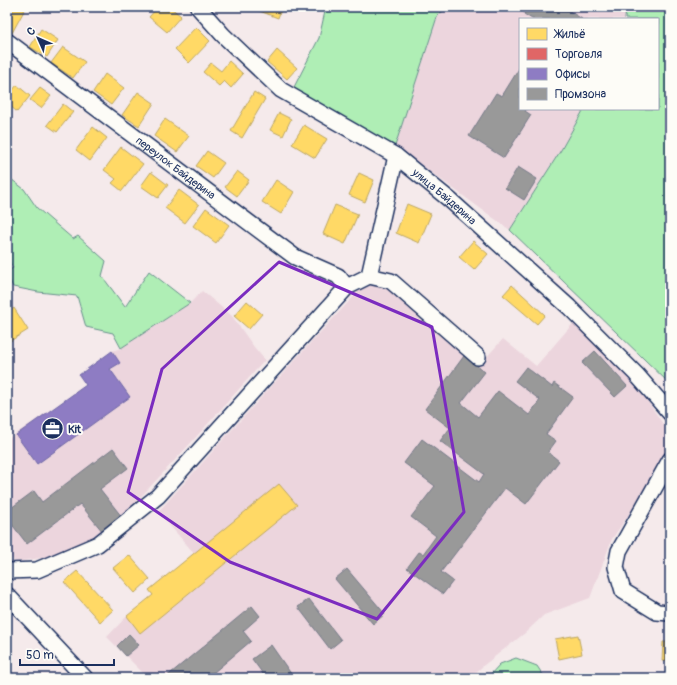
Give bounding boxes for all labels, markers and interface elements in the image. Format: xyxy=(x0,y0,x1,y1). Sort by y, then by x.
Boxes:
north arrow xyxy=(18,18,58,58)
legend xyxy=(519,18,659,110)
text: С xyxy=(24,24,38,38)
text: Жильё xyxy=(553,27,586,42)
text: Торговля xyxy=(555,47,603,62)
text: Офисы xyxy=(555,67,591,82)
text: Промзона xyxy=(555,87,606,102)
street label: переулок Байдерина xyxy=(134,134,218,202)
street label: улица Байдерина xyxy=(409,165,479,227)
office icon: Kit xyxy=(40,416,66,442)
place label: Kit xyxy=(68,423,82,436)
scale bar xyxy=(20,641,114,667)
text: 50 m xyxy=(26,648,54,663)

